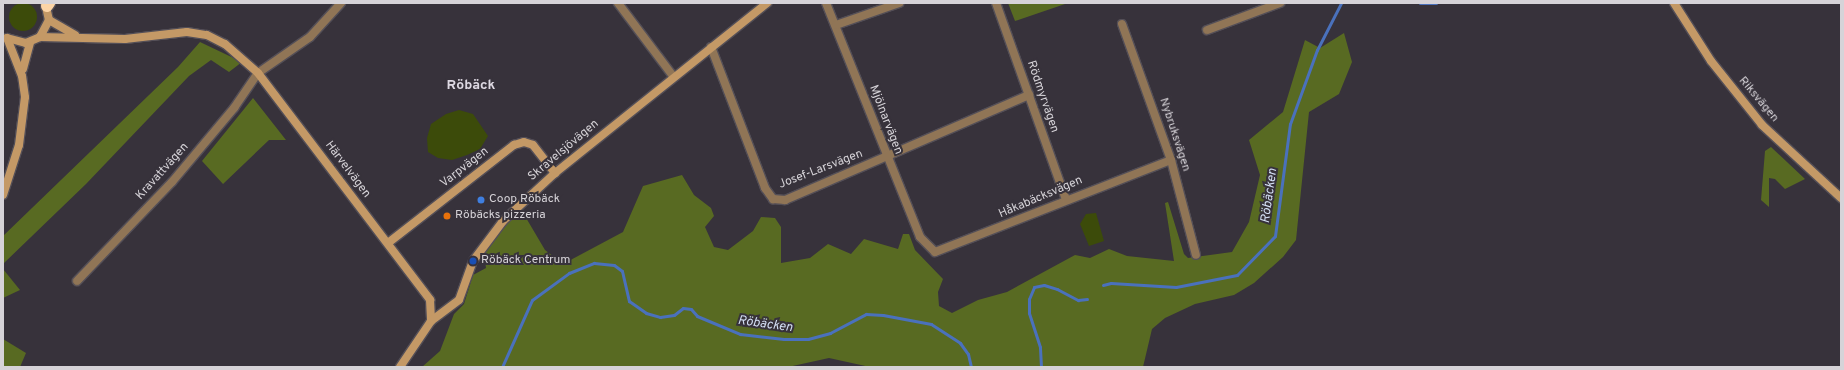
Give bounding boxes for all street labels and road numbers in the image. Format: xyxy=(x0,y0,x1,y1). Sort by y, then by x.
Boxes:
street label: Rödmyrvägen xyxy=(1023,59,1061,135)
street label: Riksvägen xyxy=(1735,74,1781,126)
street label: Mjölnarvägen xyxy=(865,83,905,157)
street label: Nybruksvägen xyxy=(1155,96,1193,174)
street label: Skravelsjövägen xyxy=(526,117,602,185)
street label: Härvelvägen xyxy=(321,139,373,201)
street label: Kravattvägen xyxy=(134,141,192,203)
street label: Varpvägen xyxy=(438,145,492,191)
street label: Josef-Larsvägen xyxy=(777,147,865,193)
street label: Håkabäcksvägen xyxy=(997,174,1085,222)

